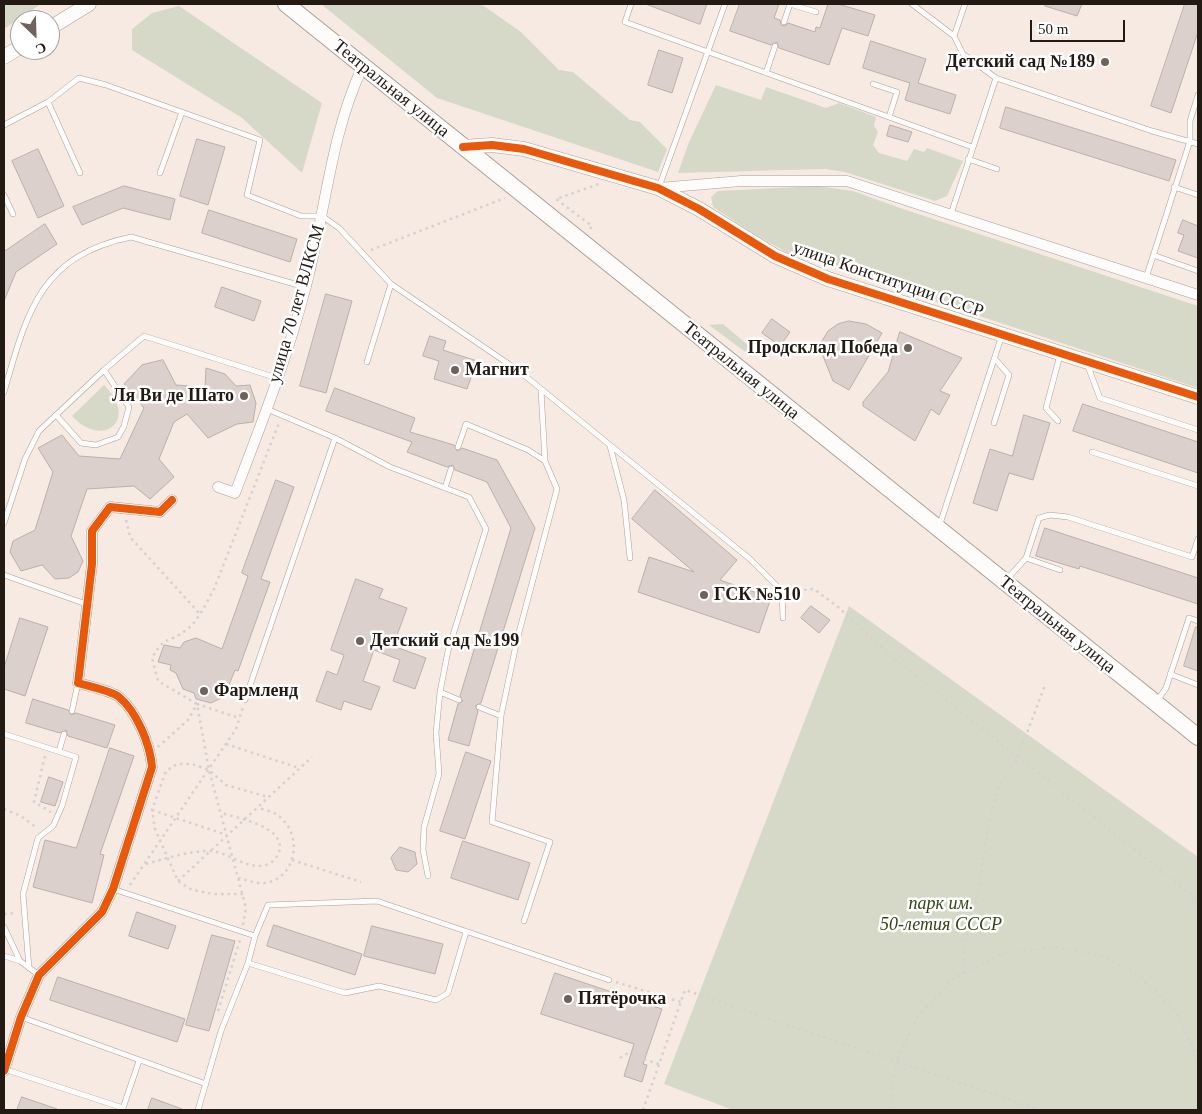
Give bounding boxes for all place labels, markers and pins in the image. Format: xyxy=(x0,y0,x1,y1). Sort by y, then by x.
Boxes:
place label: Детский сад №189 xyxy=(946,51,1095,73)
marker: Детский сад №189 xyxy=(1099,56,1111,68)
place label: Продсклад Победа xyxy=(748,337,898,359)
marker: Продсклад Победа xyxy=(902,342,914,354)
place label: Магнит xyxy=(465,359,529,381)
marker: Магнит xyxy=(449,364,461,376)
place label: Ля Ви де Шато xyxy=(112,385,234,407)
marker: Ля Ви де Шато xyxy=(238,390,250,402)
place label: ГСК №510 xyxy=(714,584,801,606)
marker: ГСК №510 xyxy=(698,589,710,601)
place label: Детский сад №199 xyxy=(370,630,519,652)
marker: Детский сад №199 xyxy=(354,635,366,647)
place label: Фармленд xyxy=(214,680,298,702)
marker: Фармленд xyxy=(198,685,210,697)
place label: Пятёрочка xyxy=(578,988,666,1010)
marker: Пятёрочка xyxy=(562,993,574,1005)

